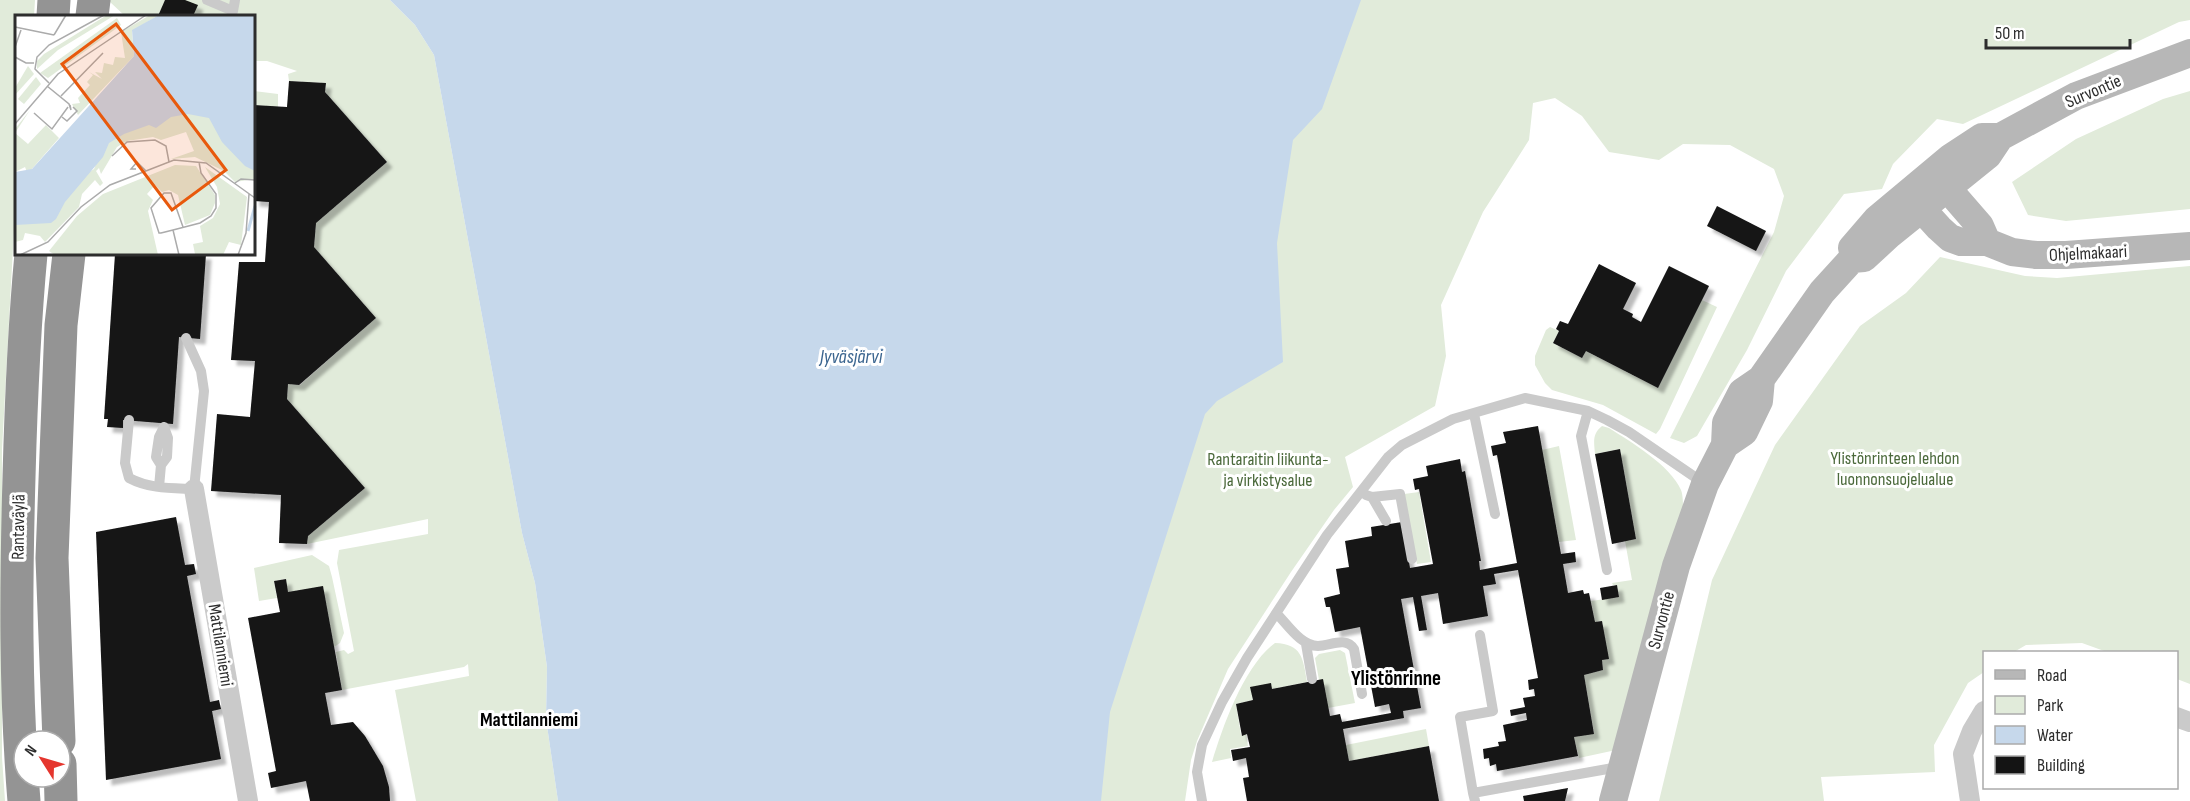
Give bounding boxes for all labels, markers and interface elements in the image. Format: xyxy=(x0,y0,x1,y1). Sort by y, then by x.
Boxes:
scale bar xyxy=(1986,12,2130,50)
inset map xyxy=(15,15,255,255)
text: 50 m xyxy=(1995,23,2025,44)
street label: Survontie xyxy=(2062,70,2124,113)
street label: Ohjelmakaari xyxy=(2048,241,2128,266)
water label: Jyväsjärvi xyxy=(819,345,884,369)
park label: Ylistönrinteen lehdon luonnonsuojelualue xyxy=(1830,448,1960,490)
park label: Rantaraitin liikunta- ja virkistysalue xyxy=(1207,449,1329,491)
street label: Rantaväylä xyxy=(7,494,30,560)
street label: Survontie xyxy=(1644,589,1679,651)
street label: Mattilanniemi xyxy=(204,602,237,688)
legend xyxy=(1983,651,2178,789)
text: Road xyxy=(2037,665,2067,686)
district label: Ylistönrinne xyxy=(1351,666,1441,691)
text: Park xyxy=(2037,695,2063,716)
district label: Mattilanniemi xyxy=(480,708,578,732)
text: Water xyxy=(2037,725,2073,746)
north arrow xyxy=(12,729,72,789)
text: N xyxy=(21,742,41,760)
text: Building xyxy=(2037,755,2085,776)

